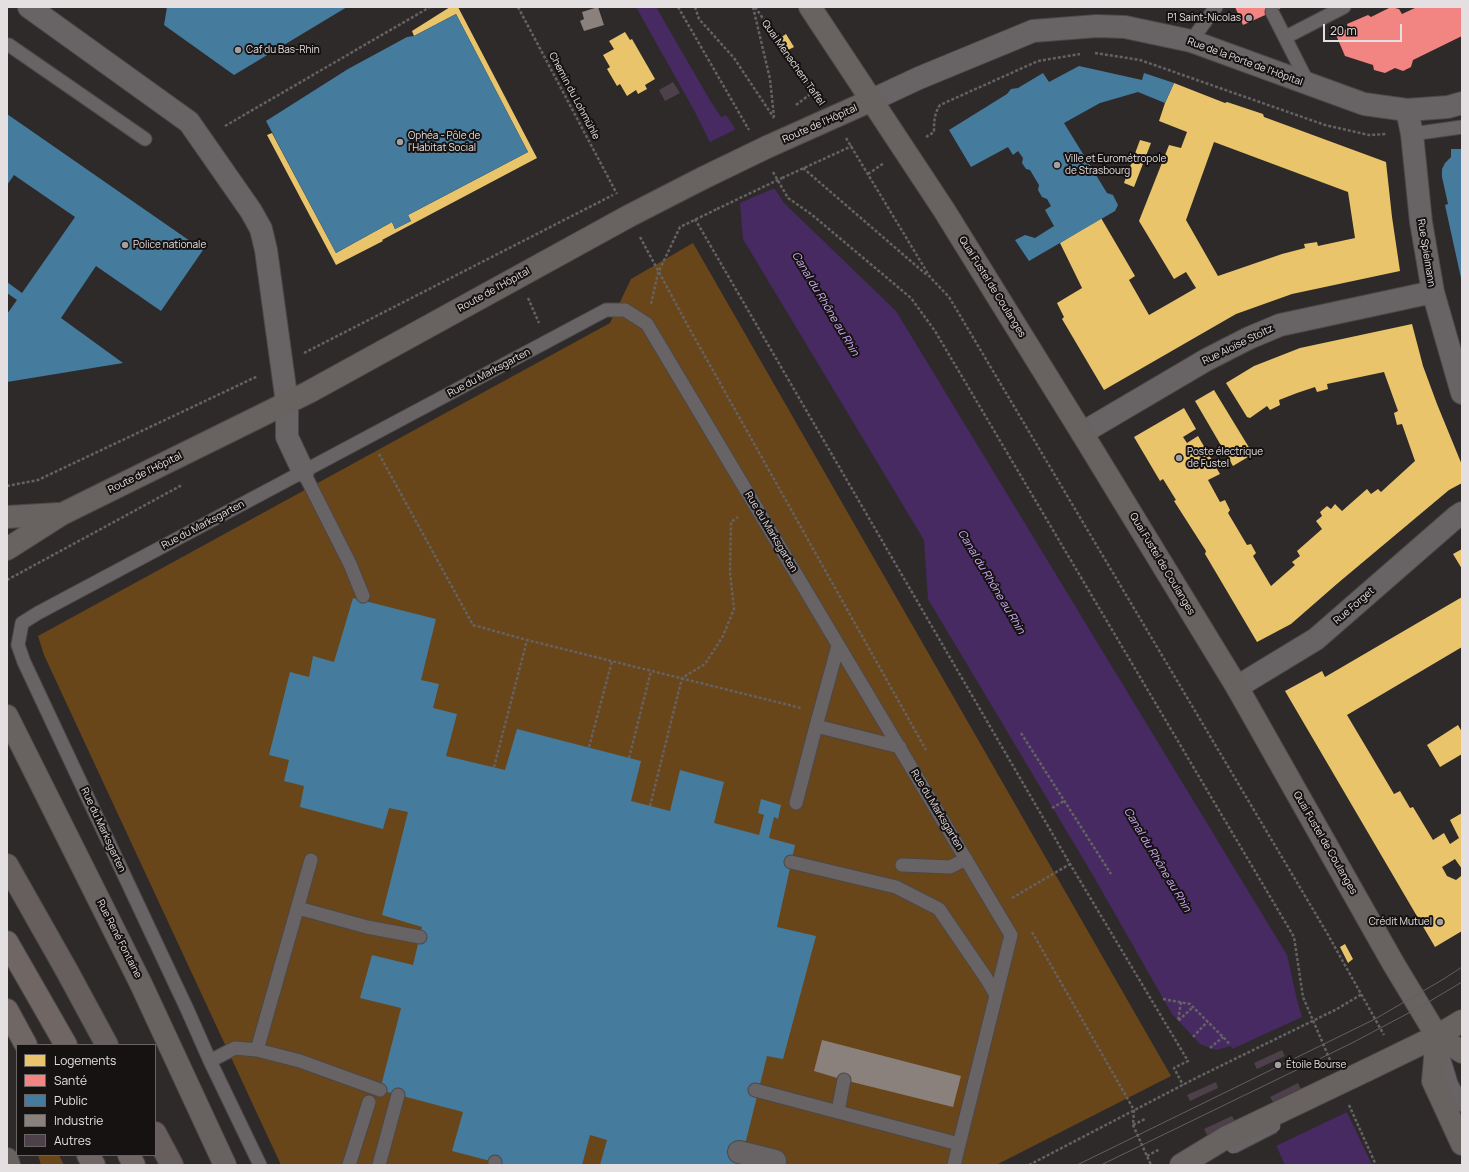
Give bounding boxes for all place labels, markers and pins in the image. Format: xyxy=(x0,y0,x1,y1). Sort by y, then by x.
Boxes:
place label: P1 Saint-Nicolas xyxy=(1167,12,1241,24)
marker: P1 Saint-Nicolas xyxy=(1244,13,1254,23)
place label: Caf du Bas-Rhin xyxy=(246,44,320,56)
marker: Caf du Bas-Rhin xyxy=(233,45,243,55)
place label: Ophéa - Pôle de l'Habitat Social xyxy=(408,130,480,154)
marker: Ophéa - Pôle de l'Habitat Social xyxy=(395,137,405,147)
place label: Ville et Eurométropole de Strasbourg xyxy=(1065,153,1166,176)
marker: Ville et Eurométropole de Strasbourg xyxy=(1052,160,1062,170)
place label: Police nationale xyxy=(133,239,206,251)
marker: Police nationale xyxy=(120,240,130,250)
place label: Poste électrique de Fustel xyxy=(1187,446,1263,470)
marker: Poste électrique de Fustel xyxy=(1174,453,1184,463)
place label: Crédit Mutuel xyxy=(1369,916,1432,928)
marker: Crédit Mutuel xyxy=(1435,917,1445,927)
place label: Étoile Bourse xyxy=(1286,1059,1346,1071)
marker: Étoile Bourse xyxy=(1273,1060,1283,1070)

